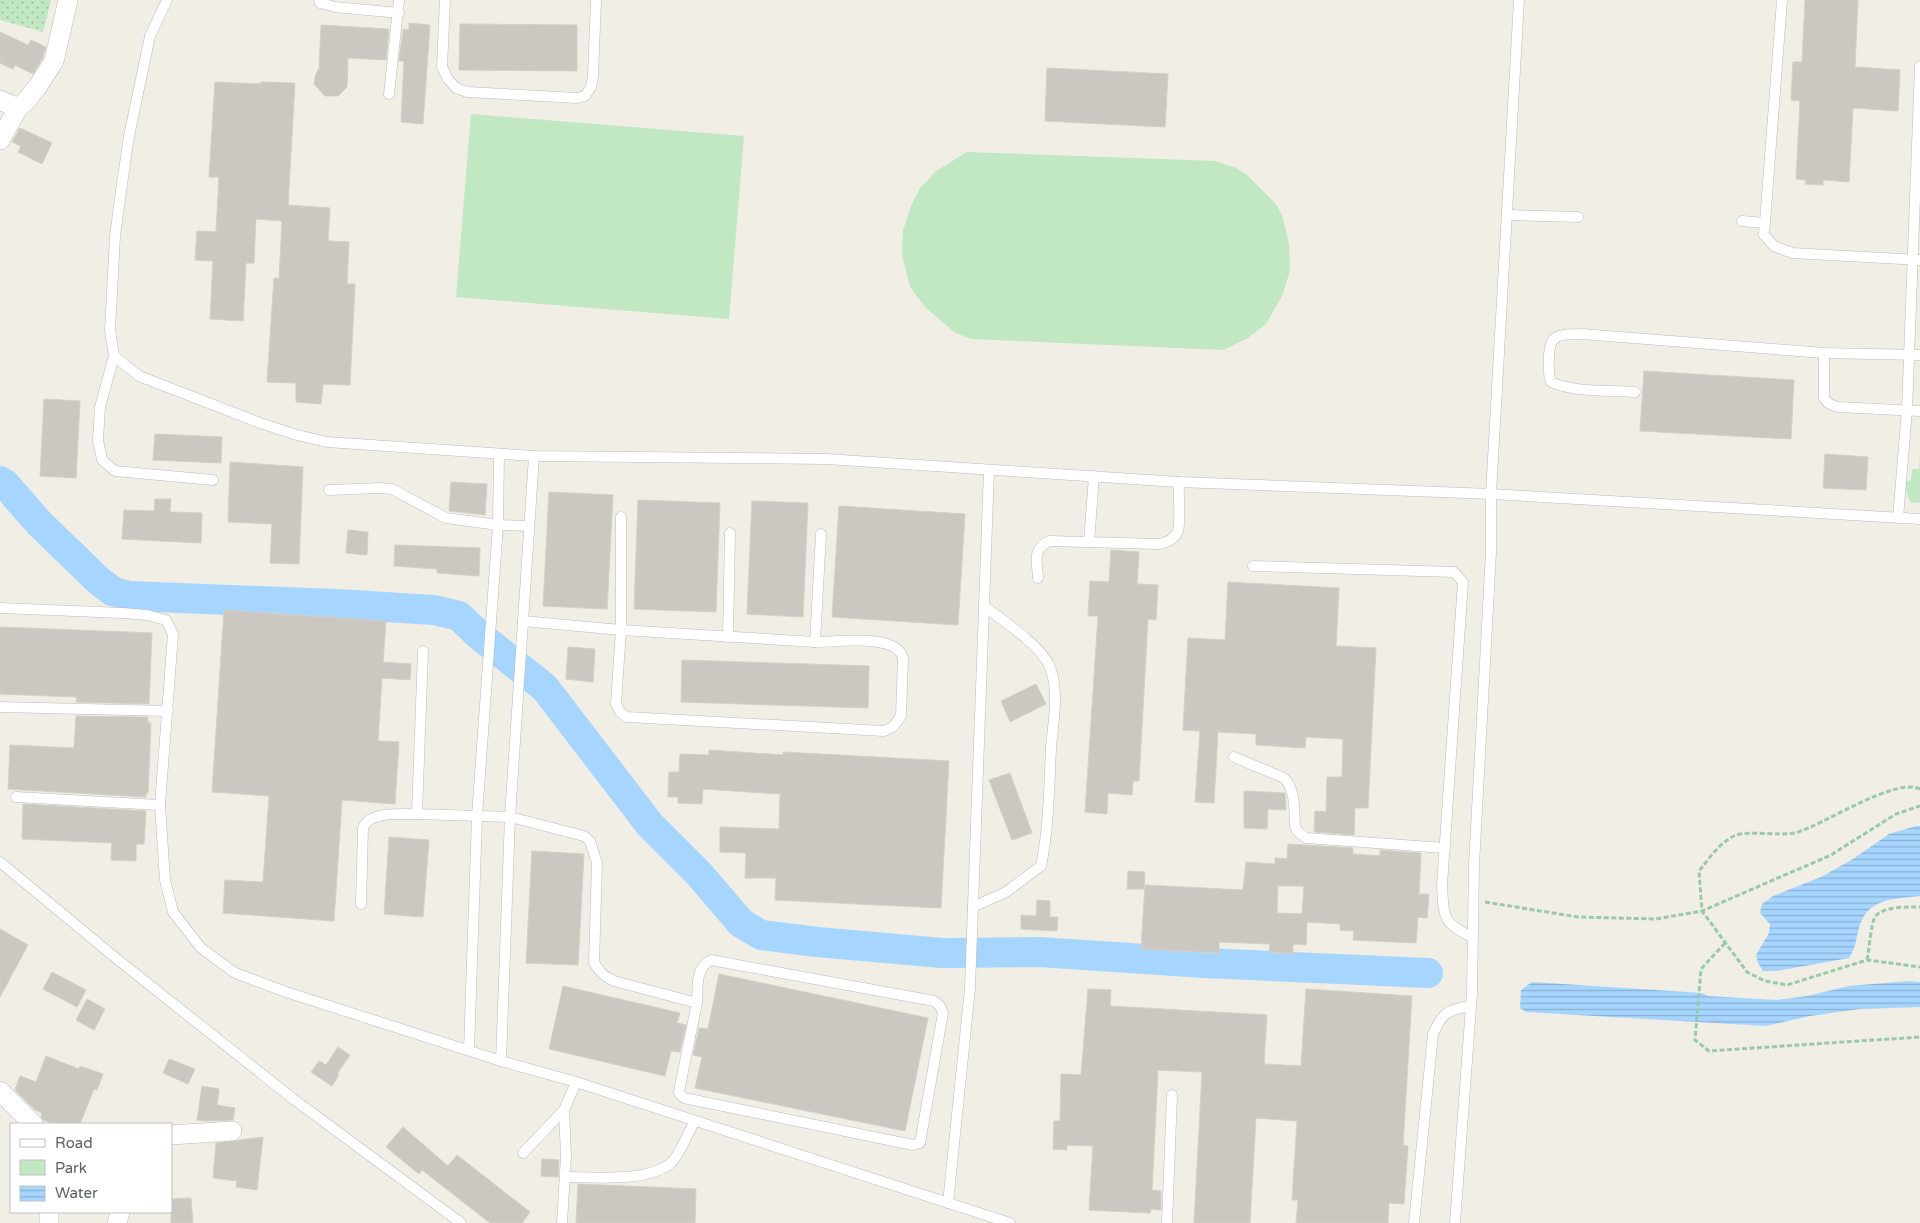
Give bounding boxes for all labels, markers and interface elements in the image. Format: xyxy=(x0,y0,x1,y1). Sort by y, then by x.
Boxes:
legend xyxy=(10,1123,172,1213)
text: Road xyxy=(55,1134,93,1152)
text: Park xyxy=(55,1159,87,1177)
text: Water xyxy=(55,1184,98,1202)

